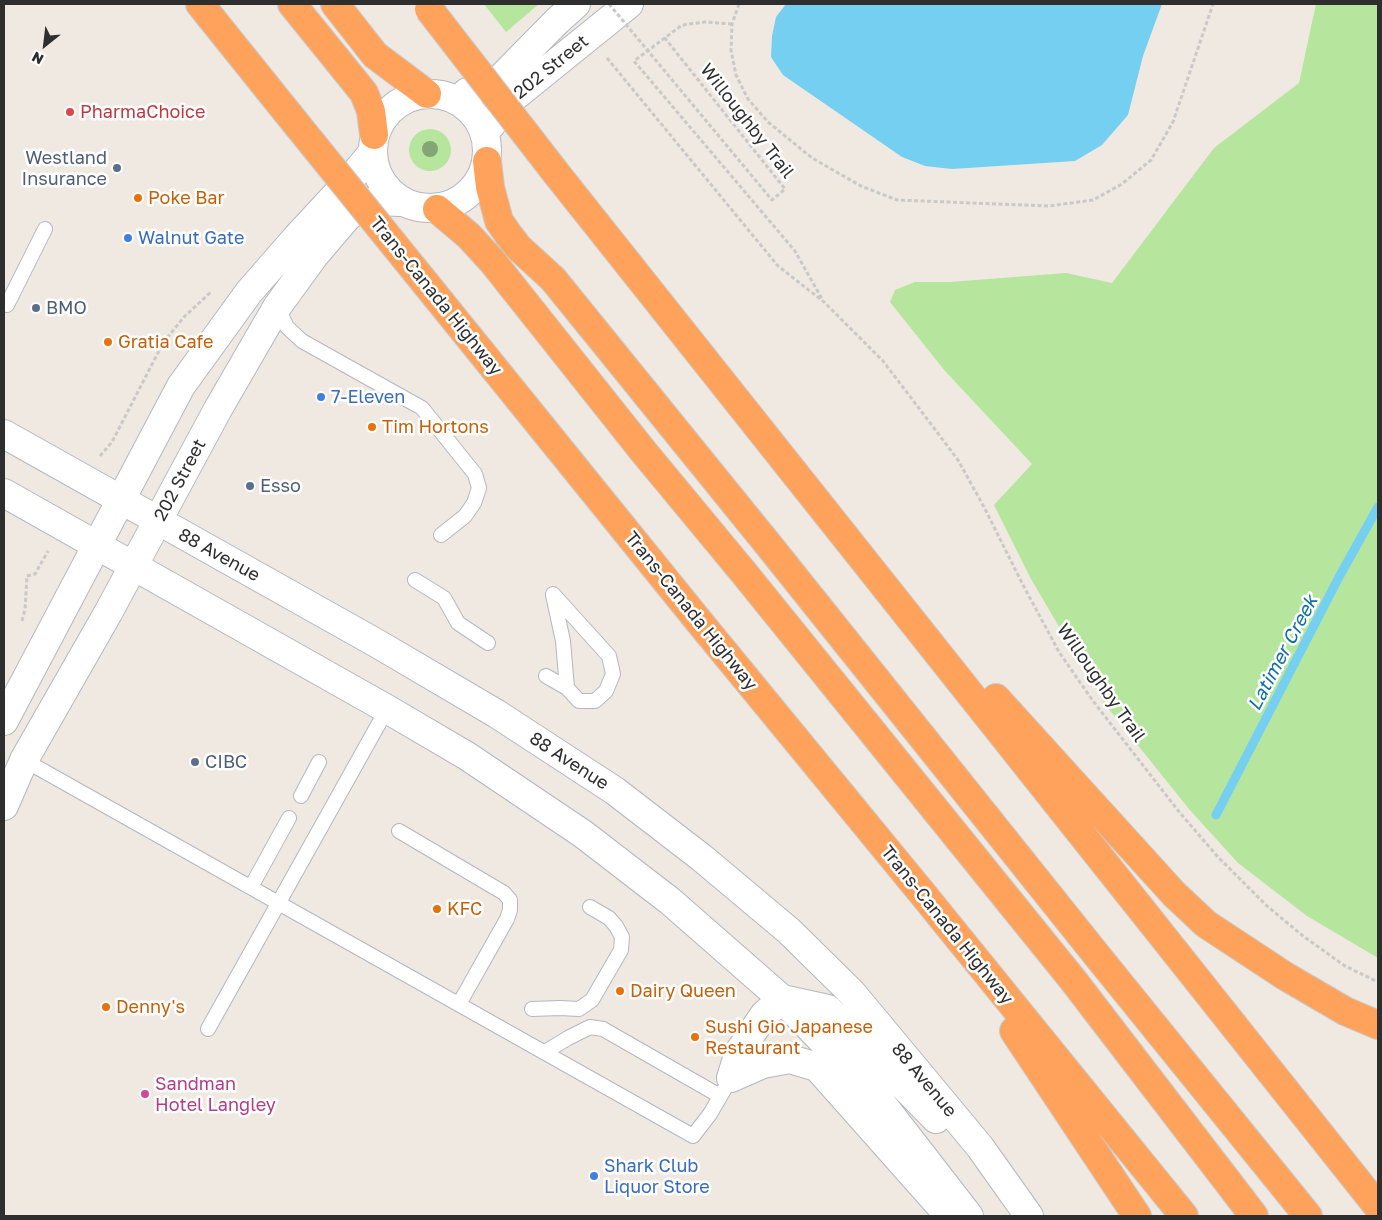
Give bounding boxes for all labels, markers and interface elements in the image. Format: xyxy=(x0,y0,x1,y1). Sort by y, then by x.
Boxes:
north arrow xyxy=(20,20,70,70)
street label: 202 Street xyxy=(509,30,593,104)
text: N xyxy=(29,49,46,69)
street label: Willoughby Trail xyxy=(695,59,799,183)
place label: PharmaChoice xyxy=(80,101,205,123)
marker: PharmaChoice xyxy=(64,106,76,118)
place label: Westland Insurance xyxy=(22,147,107,190)
marker: Westland Insurance xyxy=(111,162,123,174)
place label: Poke Bar xyxy=(148,187,224,209)
marker: Poke Bar xyxy=(132,192,144,204)
street label: Trans-Canada Highway xyxy=(365,212,507,380)
place label: Walnut Gate xyxy=(138,227,244,249)
marker: Walnut Gate xyxy=(122,232,134,244)
place label: BMO xyxy=(46,297,87,319)
marker: BMO xyxy=(30,302,42,314)
place label: Gratia Cafe xyxy=(118,331,213,353)
marker: Gratia Cafe xyxy=(102,336,114,348)
place label: 7-Eleven xyxy=(331,386,405,408)
marker: 7-Eleven xyxy=(315,391,327,403)
place label: Tim Hortons xyxy=(382,416,489,438)
marker: Tim Hortons xyxy=(366,421,378,433)
street label: 202 Street xyxy=(149,435,211,525)
place label: Esso xyxy=(260,475,301,497)
marker: Esso xyxy=(244,480,256,492)
street label: 88 Avenue xyxy=(174,524,264,586)
street label: Trans-Canada Highway xyxy=(620,527,762,695)
water label: Latimer Creek xyxy=(1243,592,1323,714)
street label: Willoughby Trail xyxy=(1052,620,1150,746)
street label: 88 Avenue xyxy=(525,727,613,795)
place label: CIBC xyxy=(205,751,247,773)
marker: CIBC xyxy=(189,756,201,768)
street label: Trans-Canada Highway xyxy=(876,841,1018,1009)
place label: KFC xyxy=(447,898,482,920)
marker: KFC xyxy=(431,903,443,915)
place label: Dairy Queen xyxy=(630,980,736,1002)
marker: Dairy Queen xyxy=(614,985,626,997)
place label: Denny's xyxy=(116,996,185,1018)
marker: Denny's xyxy=(100,1001,112,1013)
place label: Sushi Gio Japanese Restaurant xyxy=(705,1016,873,1058)
marker: Sushi Gio Japanese Restaurant xyxy=(689,1031,701,1043)
street label: 88 Avenue xyxy=(887,1039,961,1121)
place label: Sandman Hotel Langley xyxy=(155,1073,276,1116)
marker: Sandman Hotel Langley xyxy=(139,1088,151,1100)
place label: Shark Club Liquor Store xyxy=(604,1155,710,1198)
marker: Shark Club Liquor Store xyxy=(588,1170,600,1182)

